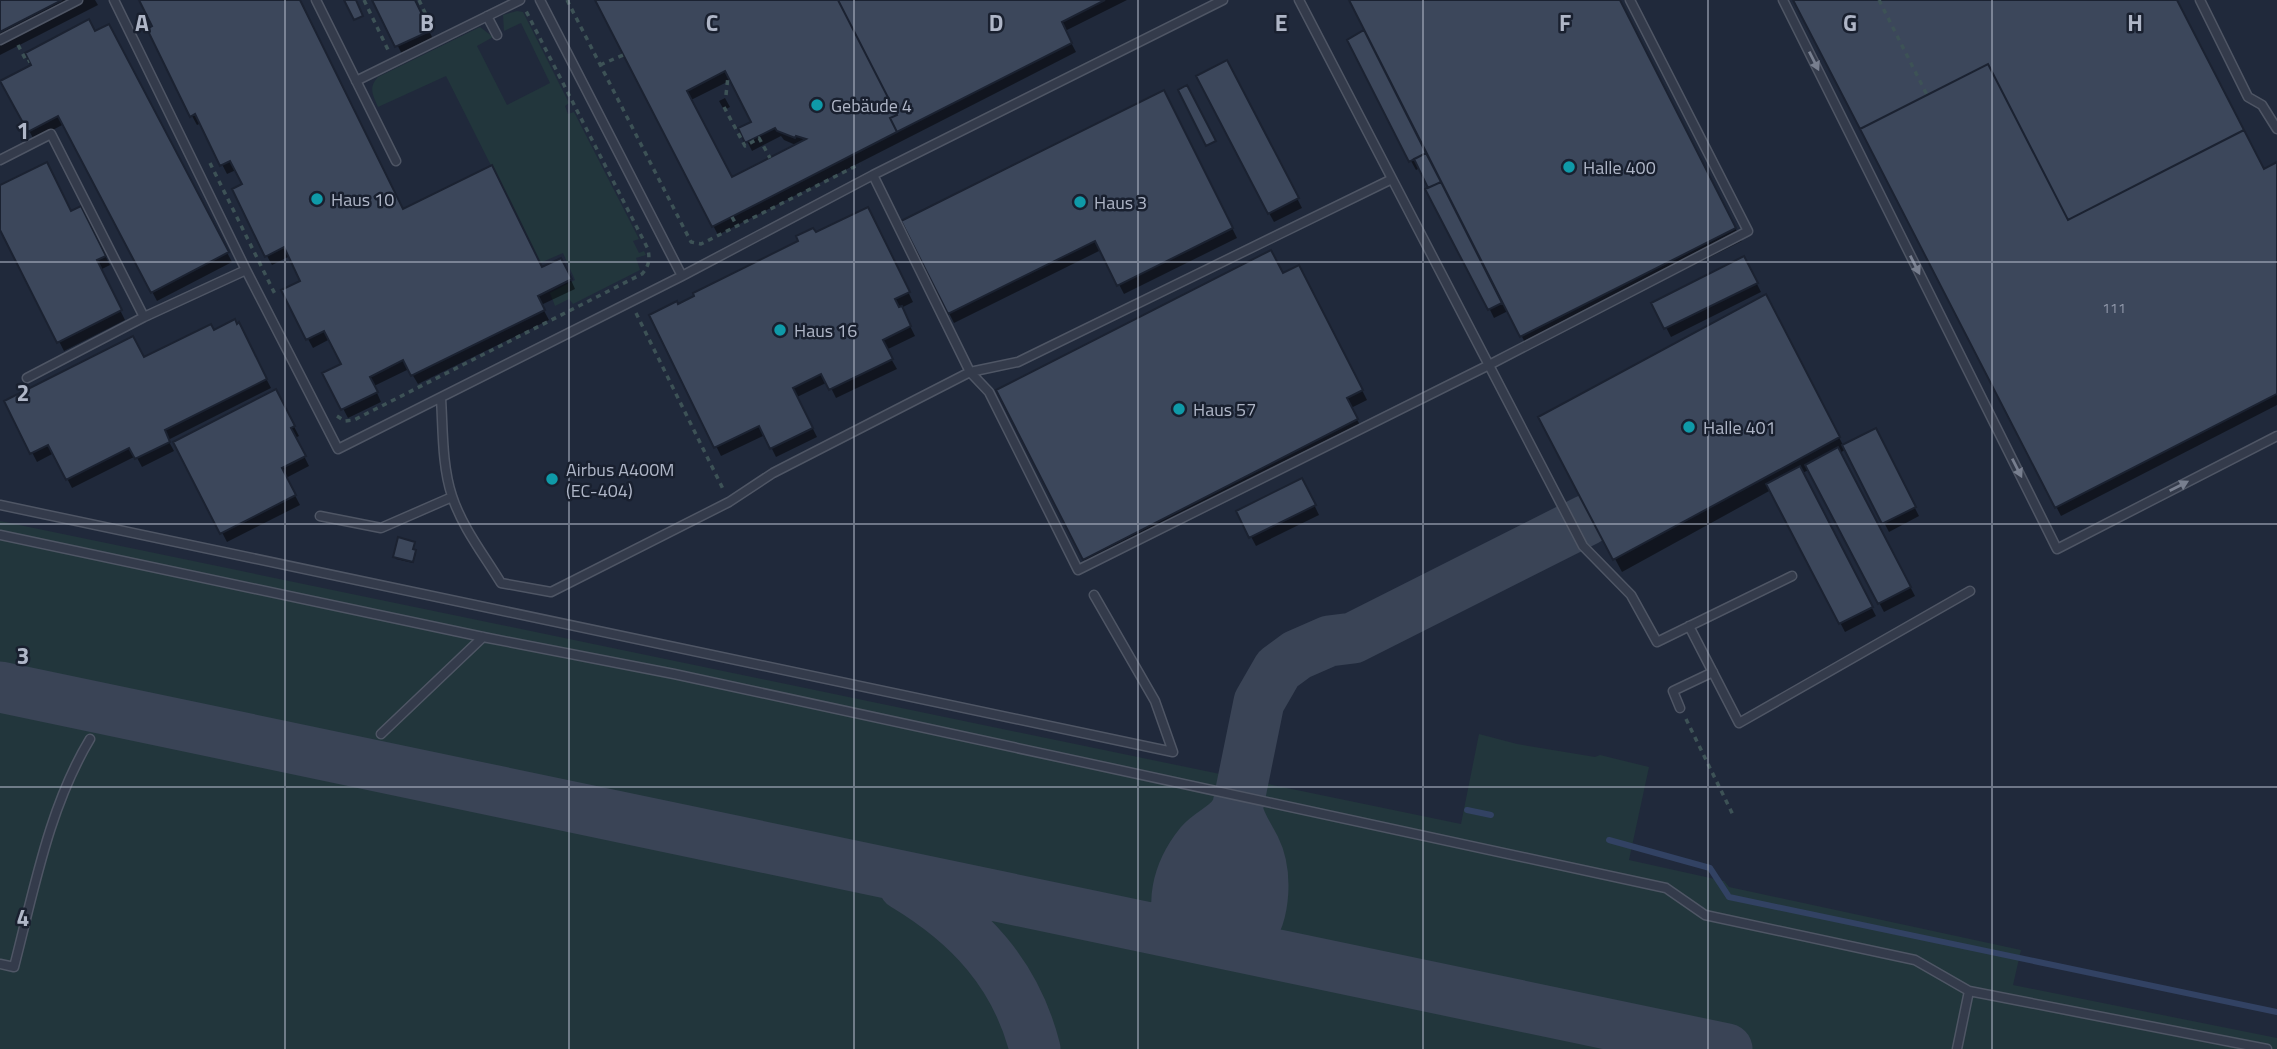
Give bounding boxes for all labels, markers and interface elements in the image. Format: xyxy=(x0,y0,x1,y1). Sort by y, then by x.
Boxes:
text: A xyxy=(135,5,149,40)
text: B xyxy=(420,5,434,40)
text: C xyxy=(706,5,718,40)
text: D xyxy=(989,5,1003,40)
text: E xyxy=(1275,5,1287,40)
text: F xyxy=(1559,5,1571,40)
text: G xyxy=(1843,5,1857,40)
text: H xyxy=(2127,5,2143,40)
one-way arrow xyxy=(1808,51,1819,71)
place label: Gebäude 4 xyxy=(831,92,912,119)
marker: Gebäude 4 xyxy=(809,97,825,113)
text: 1 xyxy=(17,113,29,148)
place label: Halle 400 xyxy=(1583,154,1656,181)
marker: Halle 400 xyxy=(1561,159,1577,175)
place label: Haus 10 xyxy=(331,186,394,213)
place label: Haus 3 xyxy=(1094,189,1147,216)
marker: Haus 10 xyxy=(309,191,325,207)
marker: Haus 3 xyxy=(1072,194,1088,210)
one-way arrow xyxy=(1910,255,1921,275)
house number: 111 xyxy=(2102,297,2126,318)
place label: Haus 16 xyxy=(794,317,857,344)
marker: Haus 16 xyxy=(772,322,788,338)
text: 2 xyxy=(17,375,29,410)
place label: Haus 57 xyxy=(1193,396,1256,423)
marker: Haus 57 xyxy=(1171,401,1187,417)
place label: Halle 401 xyxy=(1703,414,1776,441)
marker: Halle 401 xyxy=(1681,419,1697,435)
place label: Airbus A400M (EC-404) xyxy=(566,456,674,504)
one-way arrow xyxy=(2011,458,2022,478)
marker: Airbus A400M (EC-404) xyxy=(544,471,560,487)
one-way arrow xyxy=(2169,480,2189,492)
text: 3 xyxy=(17,638,29,673)
text: 4 xyxy=(17,900,29,935)

